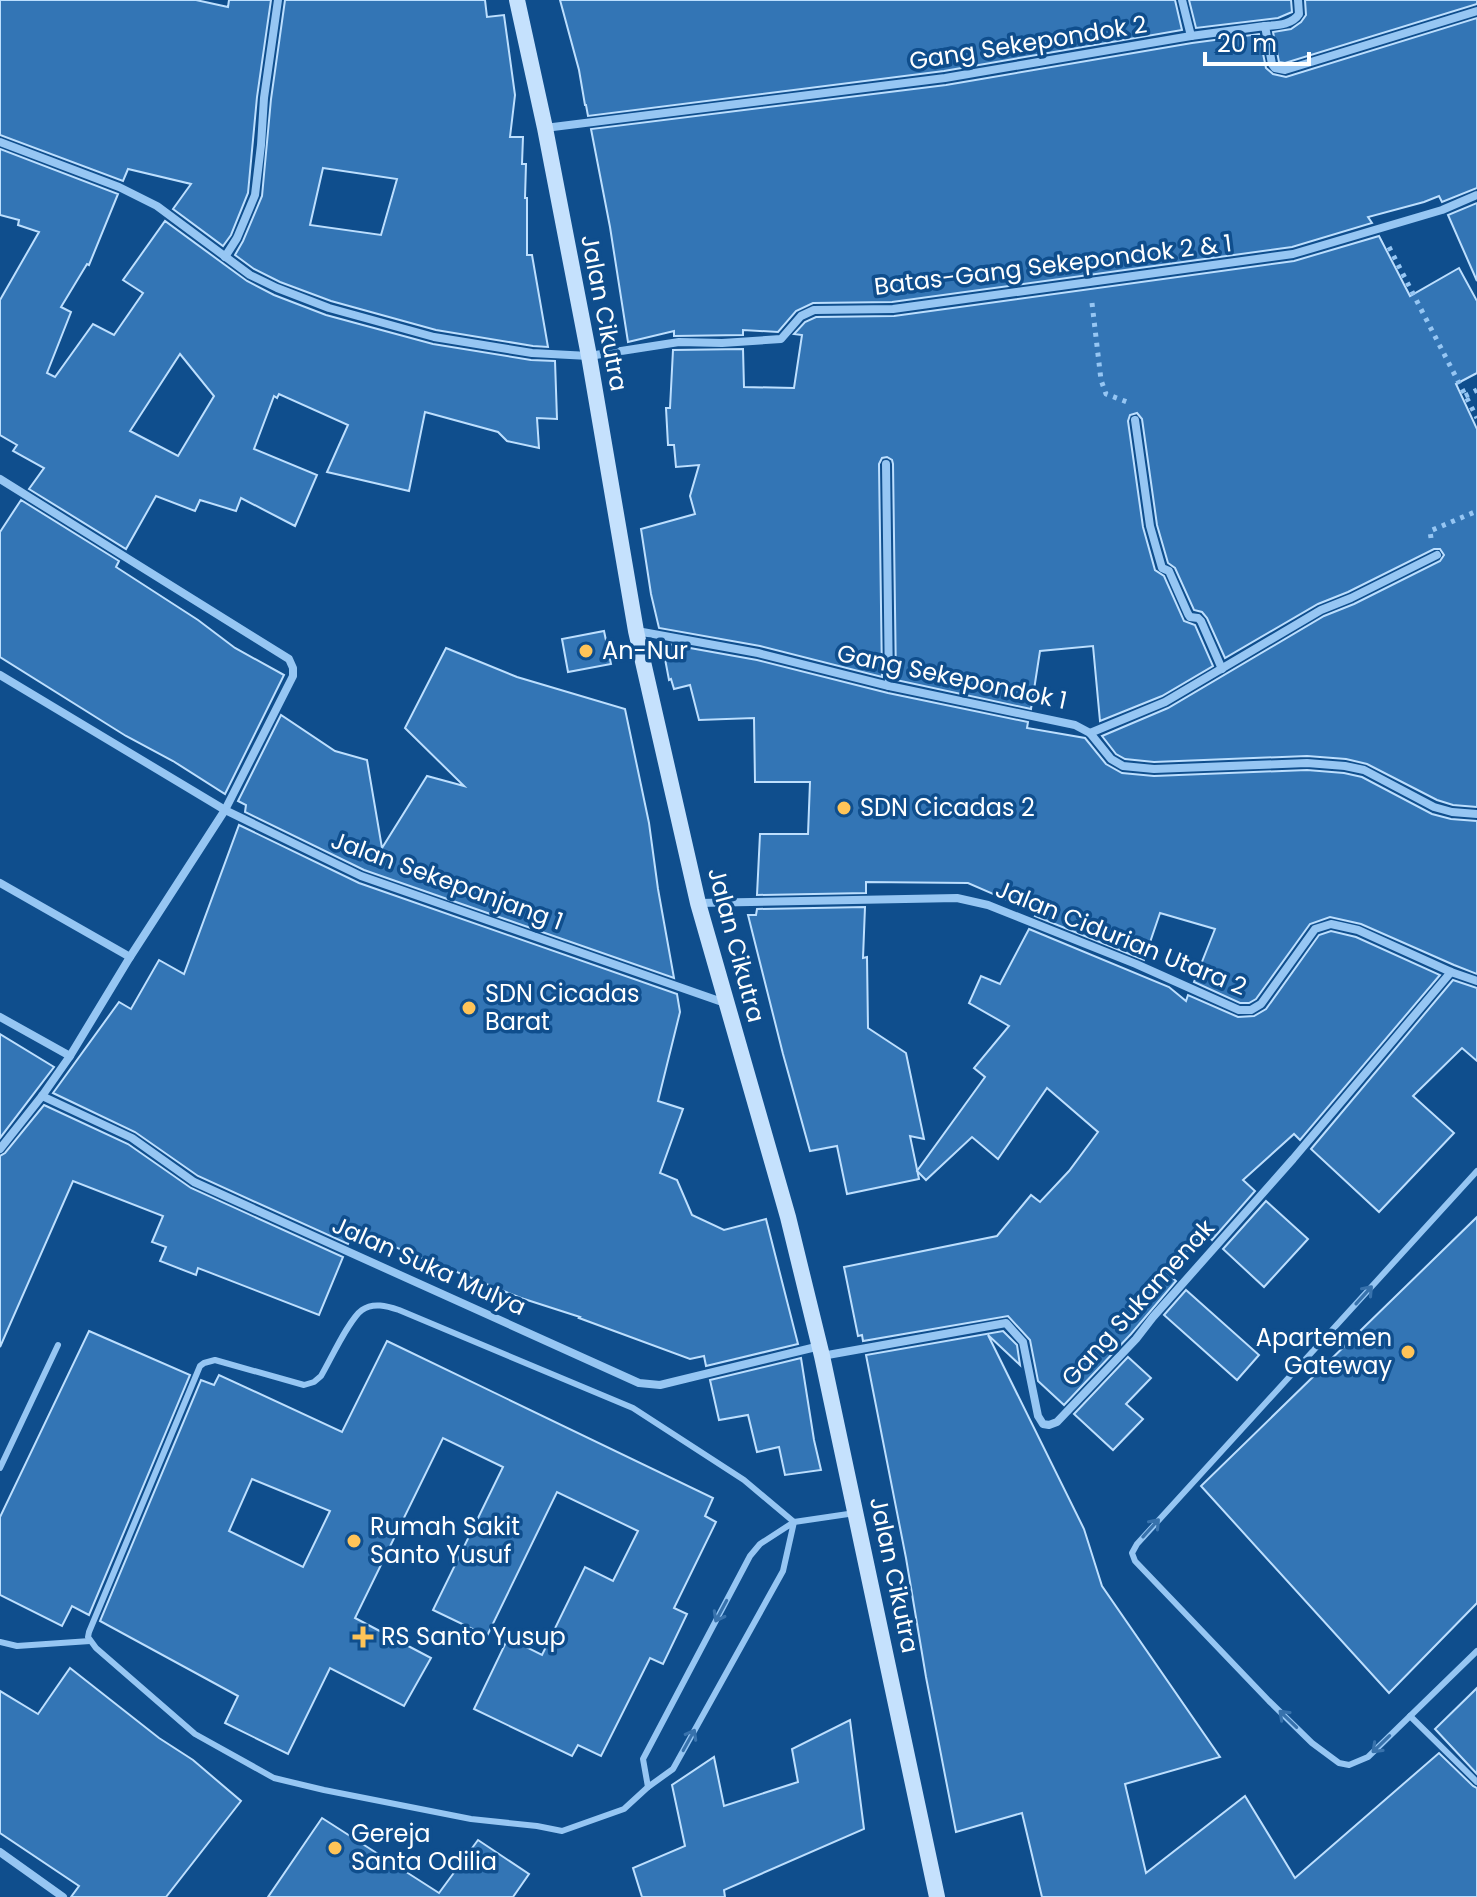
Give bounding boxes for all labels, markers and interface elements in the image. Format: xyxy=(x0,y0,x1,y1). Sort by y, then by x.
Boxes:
street label: Gang Sekepondok 2 xyxy=(907,7,1149,78)
scale bar xyxy=(1205,16,1309,66)
text: 20 m xyxy=(1217,27,1277,60)
street label: Batas-Gang Sekepondok 2 & 1 xyxy=(872,226,1234,303)
street label: Jalan Cikutra xyxy=(573,232,636,394)
place label: An-Nur xyxy=(602,634,688,667)
street label: Gang Sekepondok 1 xyxy=(834,636,1070,717)
marker: An-Nur xyxy=(577,642,595,660)
place label: SDN Cicadas 2 xyxy=(860,791,1035,824)
marker: SDN Cicadas 2 xyxy=(835,799,853,817)
street label: Jalan Sekepanjang 1 xyxy=(327,823,568,938)
street label: Jalan Cikutra xyxy=(700,864,773,1026)
street label: Jalan Cidurian Utara 2 xyxy=(991,872,1252,1003)
place label: SDN Cicadas Barat xyxy=(485,977,640,1038)
marker: SDN Cicadas Barat xyxy=(460,999,478,1017)
street label: Jalan Suka Mulya xyxy=(327,1208,531,1323)
street label: Gang Sukamenak xyxy=(1054,1211,1222,1393)
one-way arrow xyxy=(1354,1285,1372,1305)
place label: Apartemen Gateway xyxy=(1256,1321,1392,1382)
marker: Apartemen Gateway xyxy=(1399,1343,1417,1361)
street label: Jalan Cikutra xyxy=(862,1494,927,1656)
place label: Rumah Sakit Santo Yusuf xyxy=(370,1510,520,1571)
one-way arrow xyxy=(1142,1519,1160,1539)
marker: Rumah Sakit Santo Yusuf xyxy=(345,1532,363,1550)
one-way arrow xyxy=(712,1599,728,1623)
place label: RS Santo Yusup xyxy=(381,1620,566,1653)
marker: RS Santo Yusup xyxy=(352,1626,374,1648)
one-way arrow xyxy=(1278,1710,1298,1729)
one-way arrow xyxy=(681,1729,697,1752)
one-way arrow xyxy=(1371,1735,1391,1754)
place label: Gereja Santa Odilia xyxy=(351,1817,497,1878)
marker: Gereja Santa Odilia xyxy=(326,1839,344,1857)

